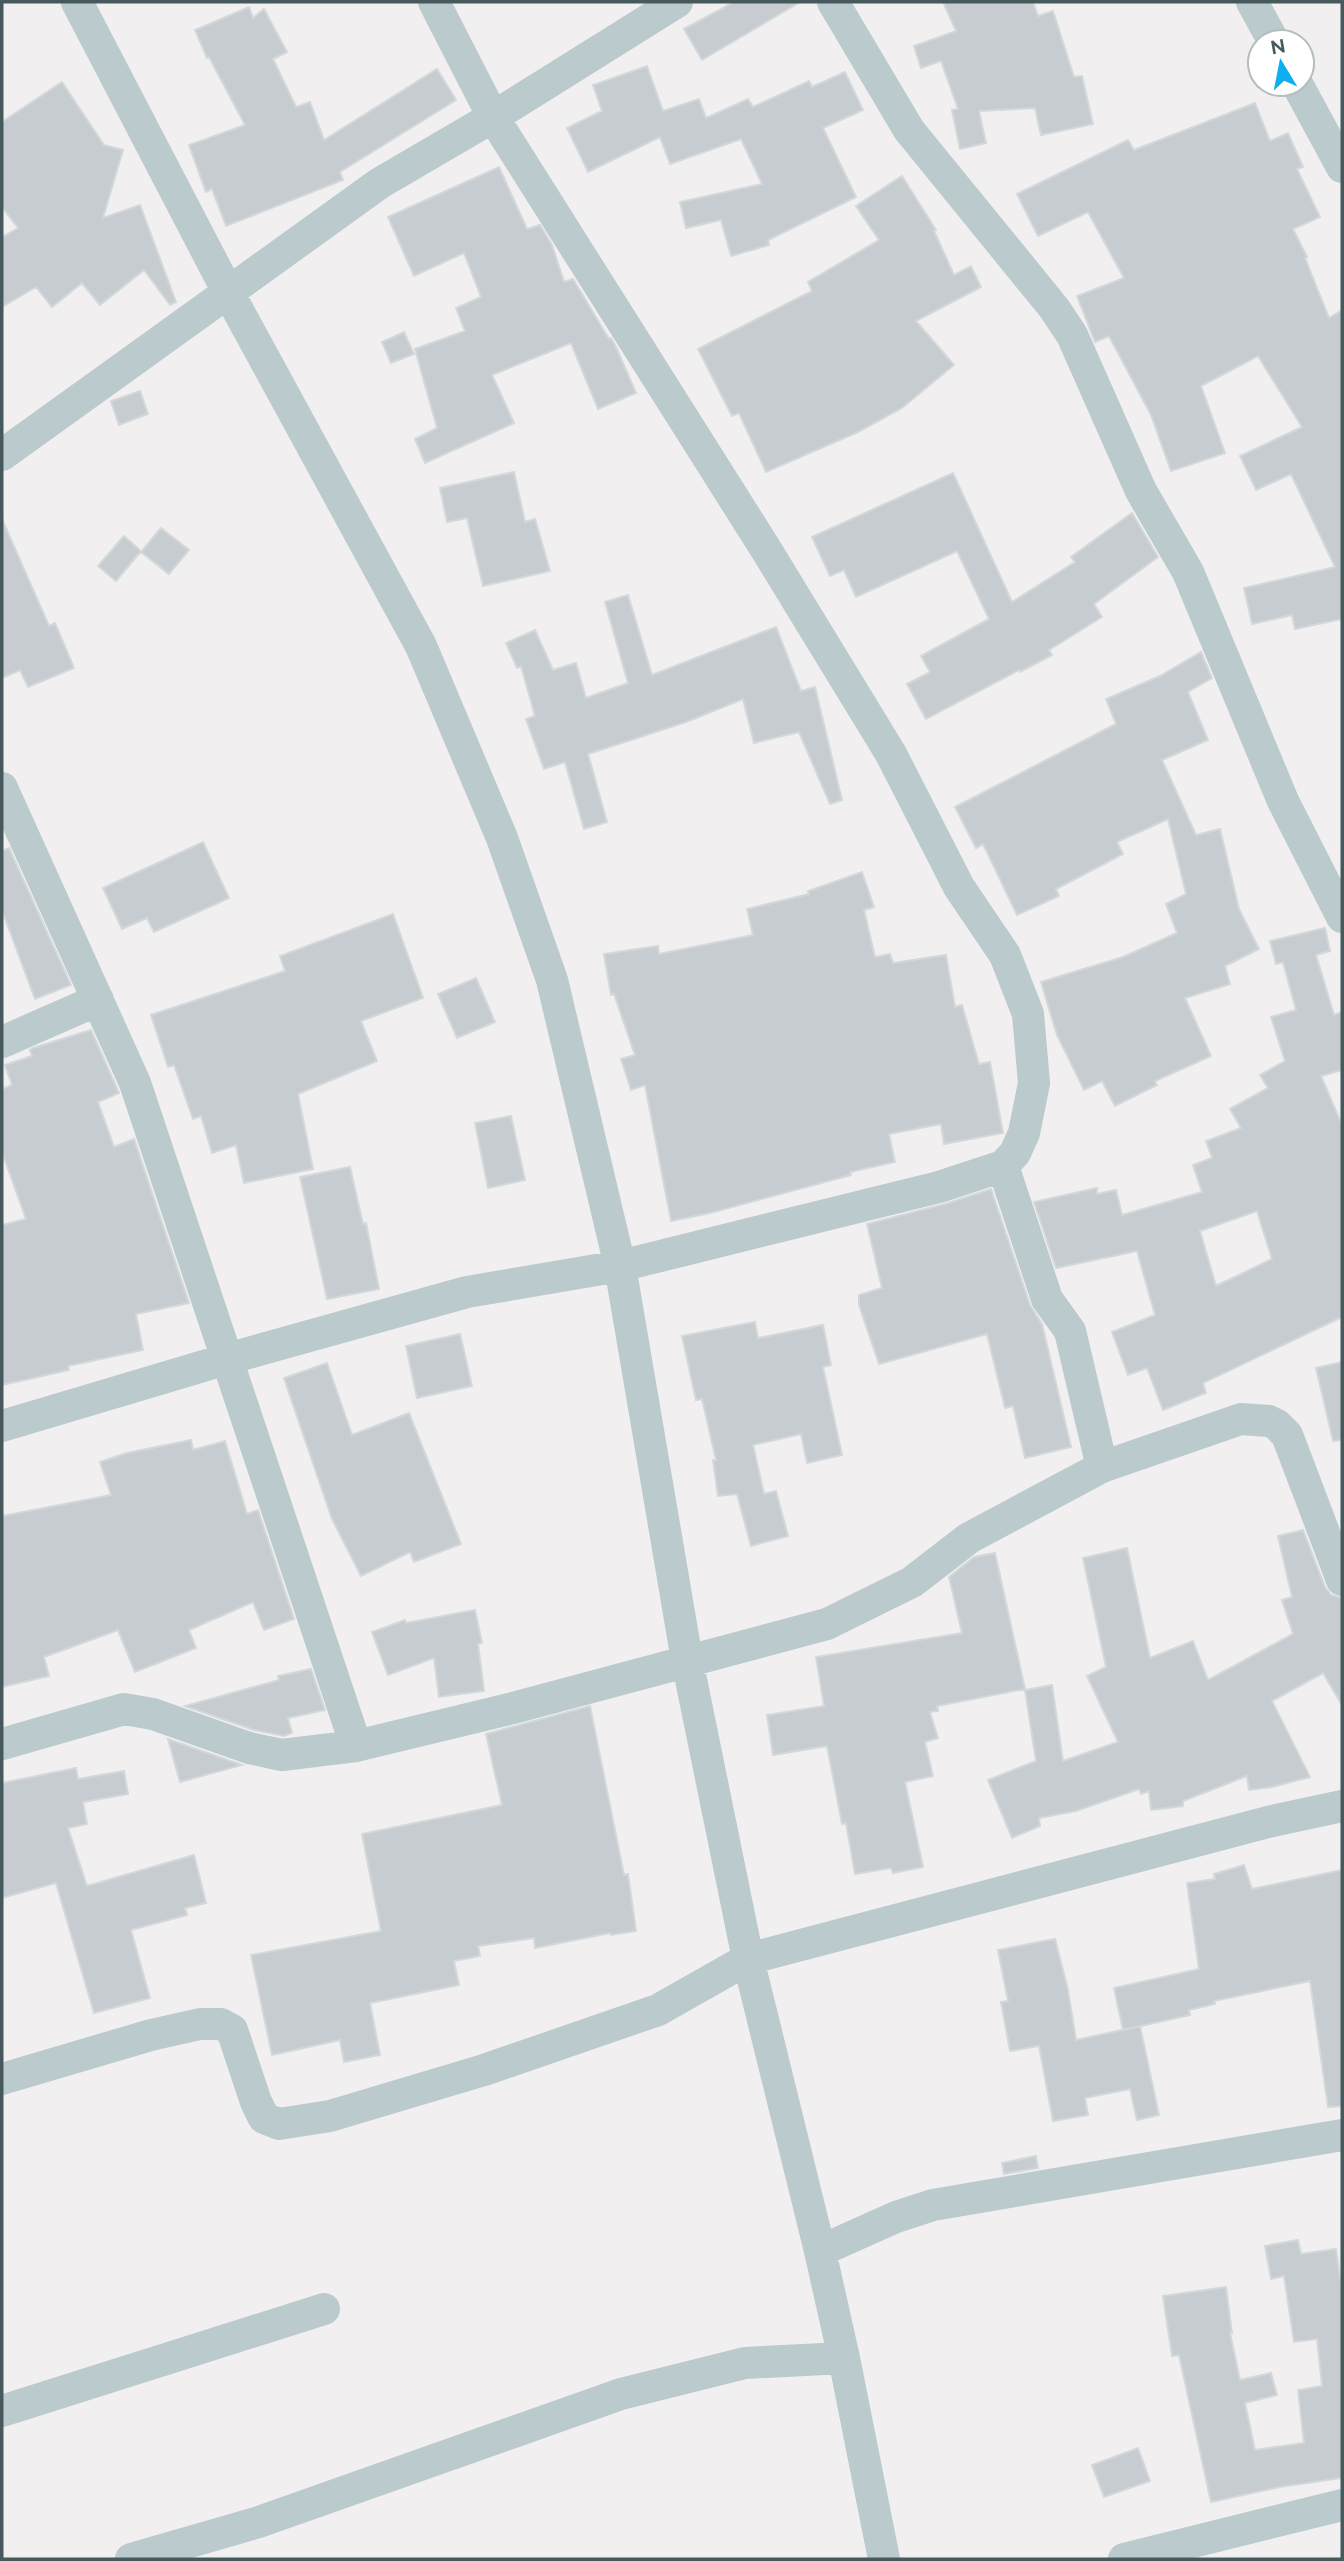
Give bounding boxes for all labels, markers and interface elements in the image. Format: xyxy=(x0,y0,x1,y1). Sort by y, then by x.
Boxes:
north arrow xyxy=(1246,28,1316,98)
text: N xyxy=(1269,34,1287,58)

